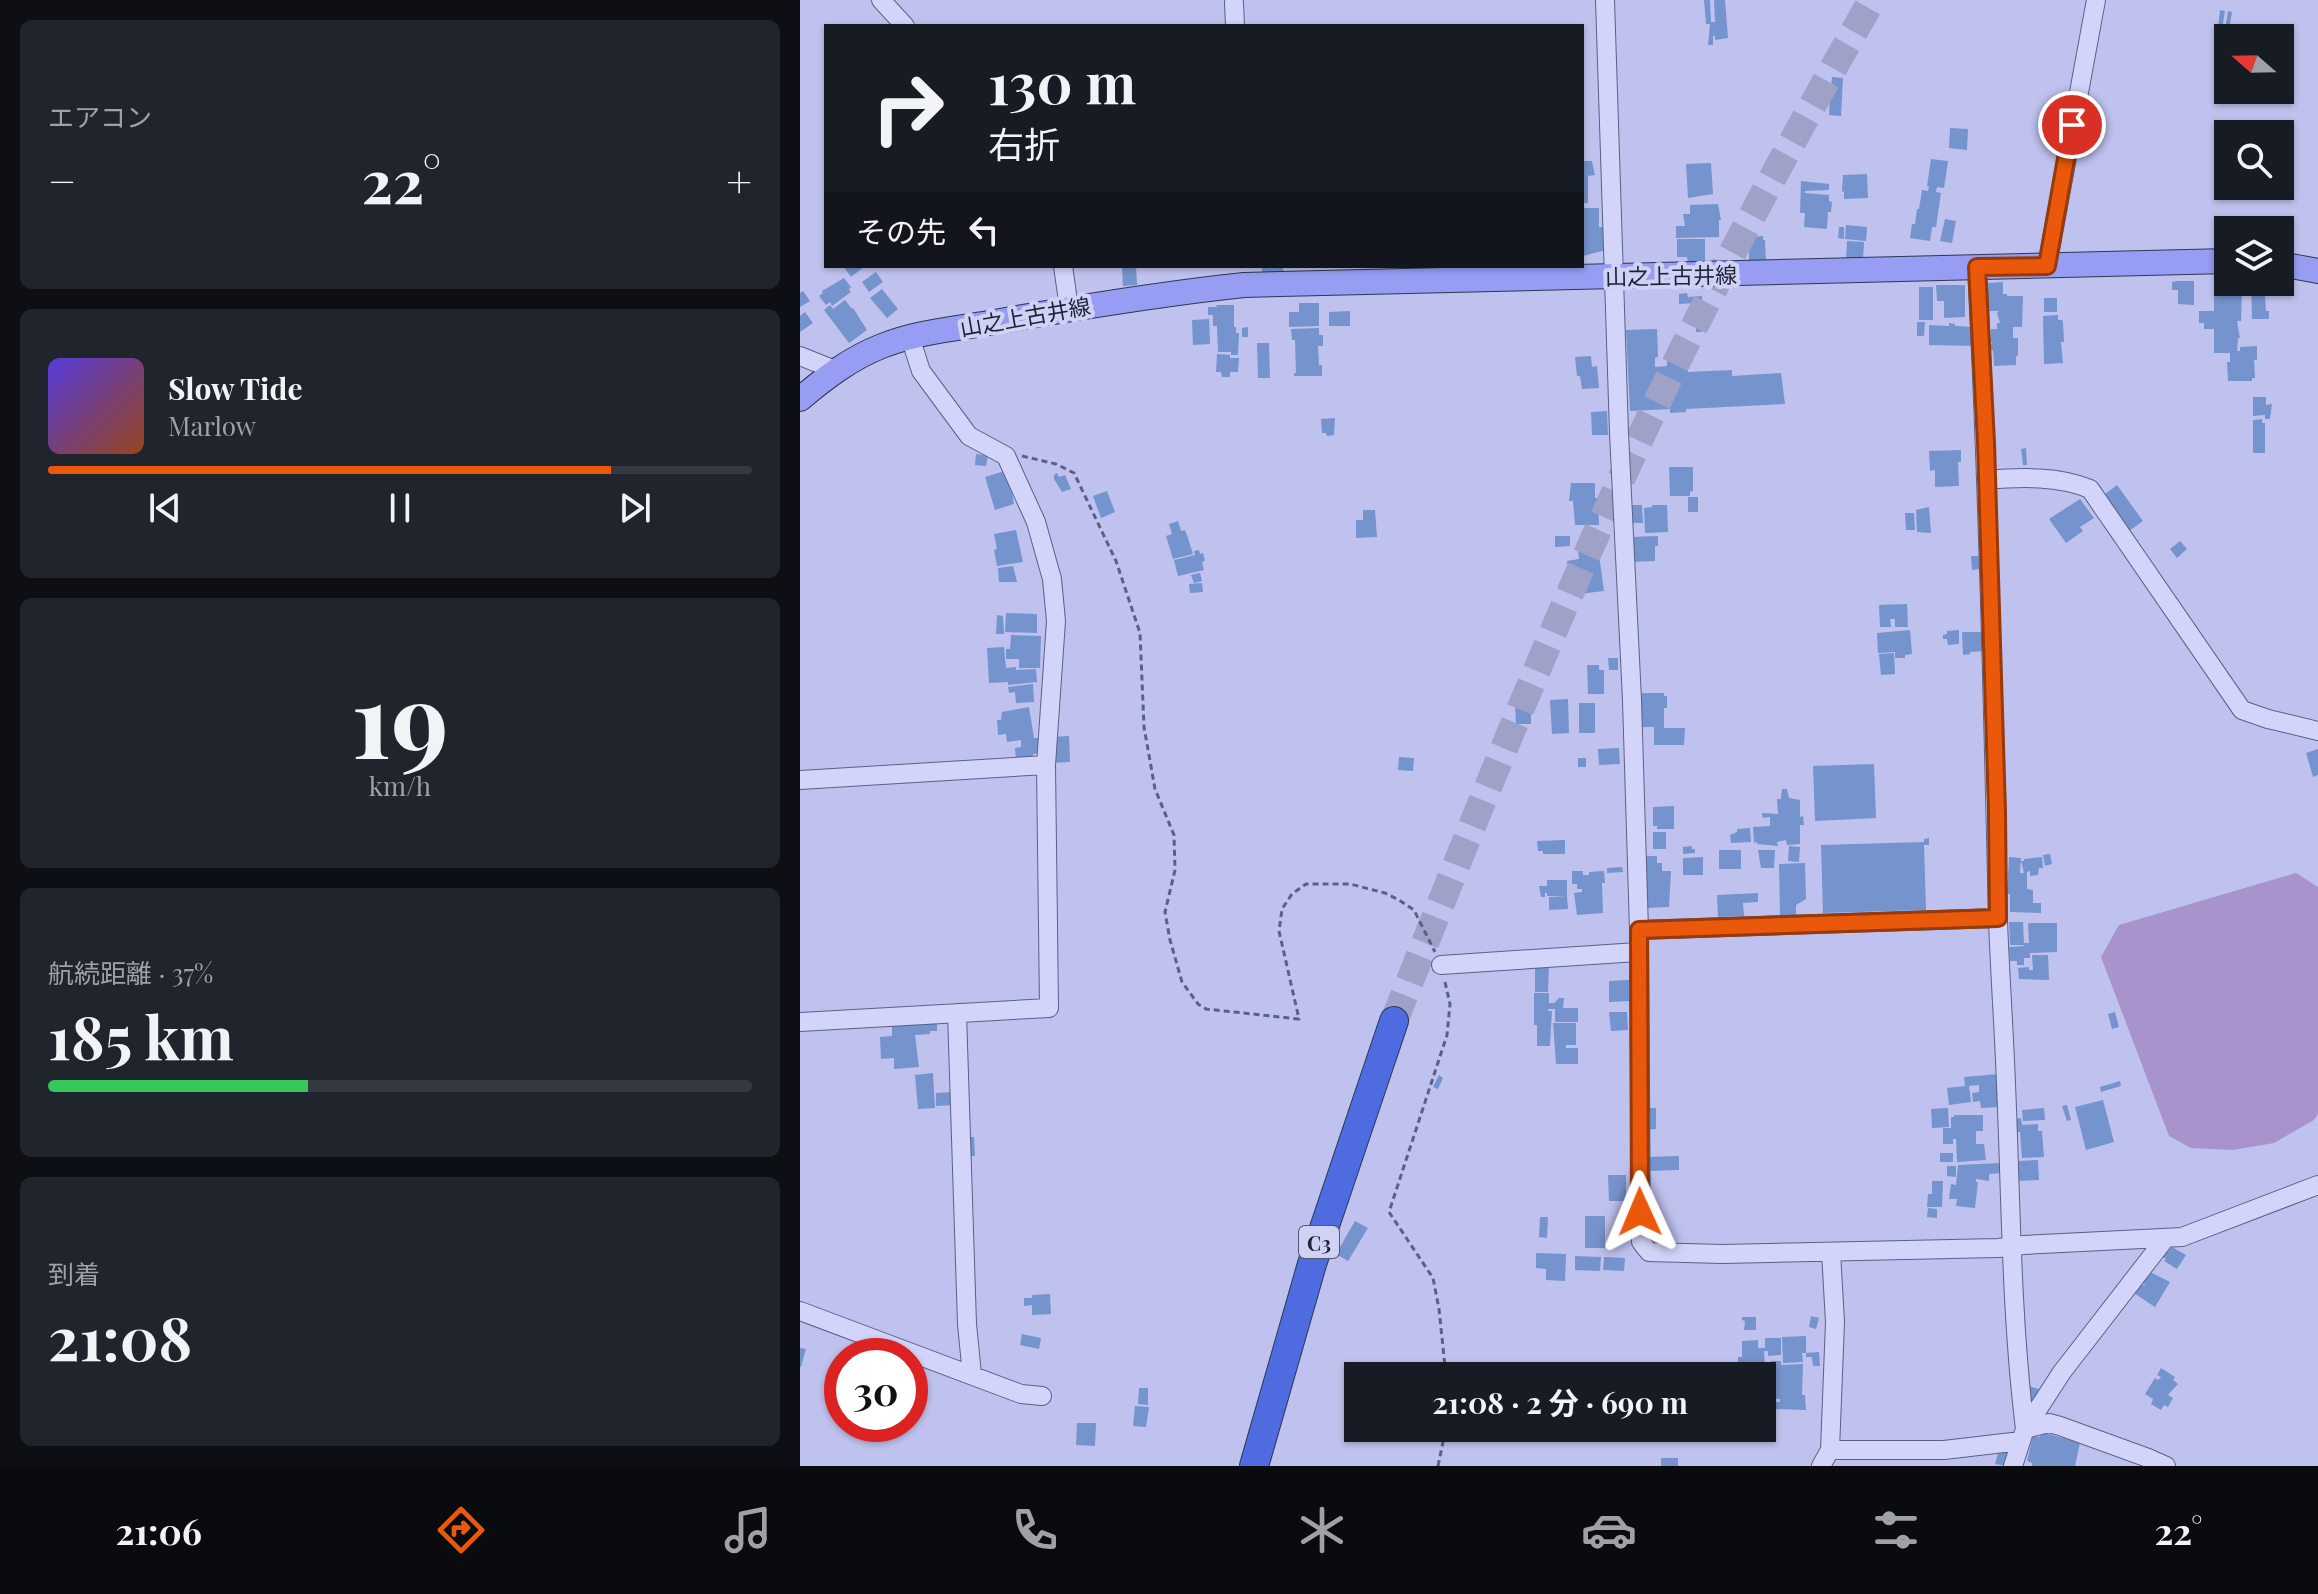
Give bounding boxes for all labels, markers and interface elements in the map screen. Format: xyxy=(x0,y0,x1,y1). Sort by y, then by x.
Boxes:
north arrow xyxy=(2214,24,2294,104)
map controls xyxy=(2214,24,2294,296)
text: 130 m xyxy=(988,44,1136,119)
icon: right xyxy=(856,56,960,160)
pin xyxy=(2038,91,2106,159)
text: エアコン xyxy=(48,99,152,134)
icon: arrive xyxy=(2050,103,2094,147)
text: 右折 xyxy=(988,119,1060,167)
button: search xyxy=(2214,120,2294,200)
text: 22° xyxy=(361,139,441,219)
text: − xyxy=(48,150,76,209)
text: + xyxy=(726,150,752,209)
icon: left xyxy=(962,208,1006,252)
text: その先 xyxy=(856,211,946,251)
button: layers xyxy=(2214,216,2294,296)
street label: 山之上古井線 xyxy=(1605,259,1737,291)
street label: 山之上古井線 xyxy=(957,290,1093,342)
text: Slow Tide xyxy=(168,368,303,408)
text: Marlow xyxy=(168,408,256,443)
icon: previous xyxy=(143,486,187,530)
icon: pause xyxy=(378,486,422,530)
icon: next xyxy=(613,486,657,530)
text: 19 xyxy=(351,646,449,785)
text: km/h xyxy=(369,768,431,803)
text: 航続距離 · 37% xyxy=(48,955,213,990)
text: 185 km xyxy=(48,995,234,1075)
position arrow xyxy=(1598,1170,1682,1254)
road number: C3 xyxy=(1299,1226,1339,1258)
text: 到着 xyxy=(48,1256,100,1291)
text: 21:08 xyxy=(48,1296,192,1376)
speed limit sign: 30 xyxy=(824,1338,928,1442)
text: 21:08 · 2 分 · 690 m xyxy=(1432,1382,1688,1422)
icon: directions xyxy=(433,1502,489,1558)
icon: music xyxy=(720,1502,776,1558)
icon: phone xyxy=(1007,1502,1063,1558)
icon: climate xyxy=(1294,1502,1350,1558)
icon: car xyxy=(1581,1502,1637,1558)
icon: filters xyxy=(1868,1502,1924,1558)
text: 21:06 xyxy=(115,1506,202,1554)
text: 22° xyxy=(2155,1506,2202,1554)

